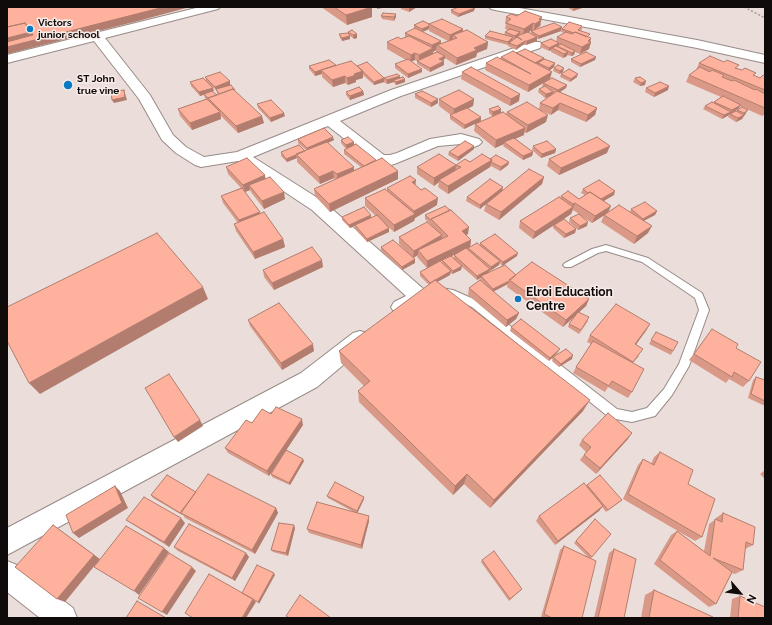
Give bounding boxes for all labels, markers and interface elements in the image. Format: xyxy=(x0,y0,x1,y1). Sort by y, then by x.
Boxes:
place label: Victors junior school xyxy=(38,17,100,40)
marker: Victors junior school xyxy=(25,24,35,34)
place label: ST John true vine xyxy=(77,73,119,96)
marker: ST John true vine xyxy=(62,79,74,91)
place label: Elroi Education Centre xyxy=(526,285,613,313)
marker: Elroi Education Centre xyxy=(513,294,523,304)
north arrow xyxy=(720,573,760,613)
text: N xyxy=(743,592,759,606)

